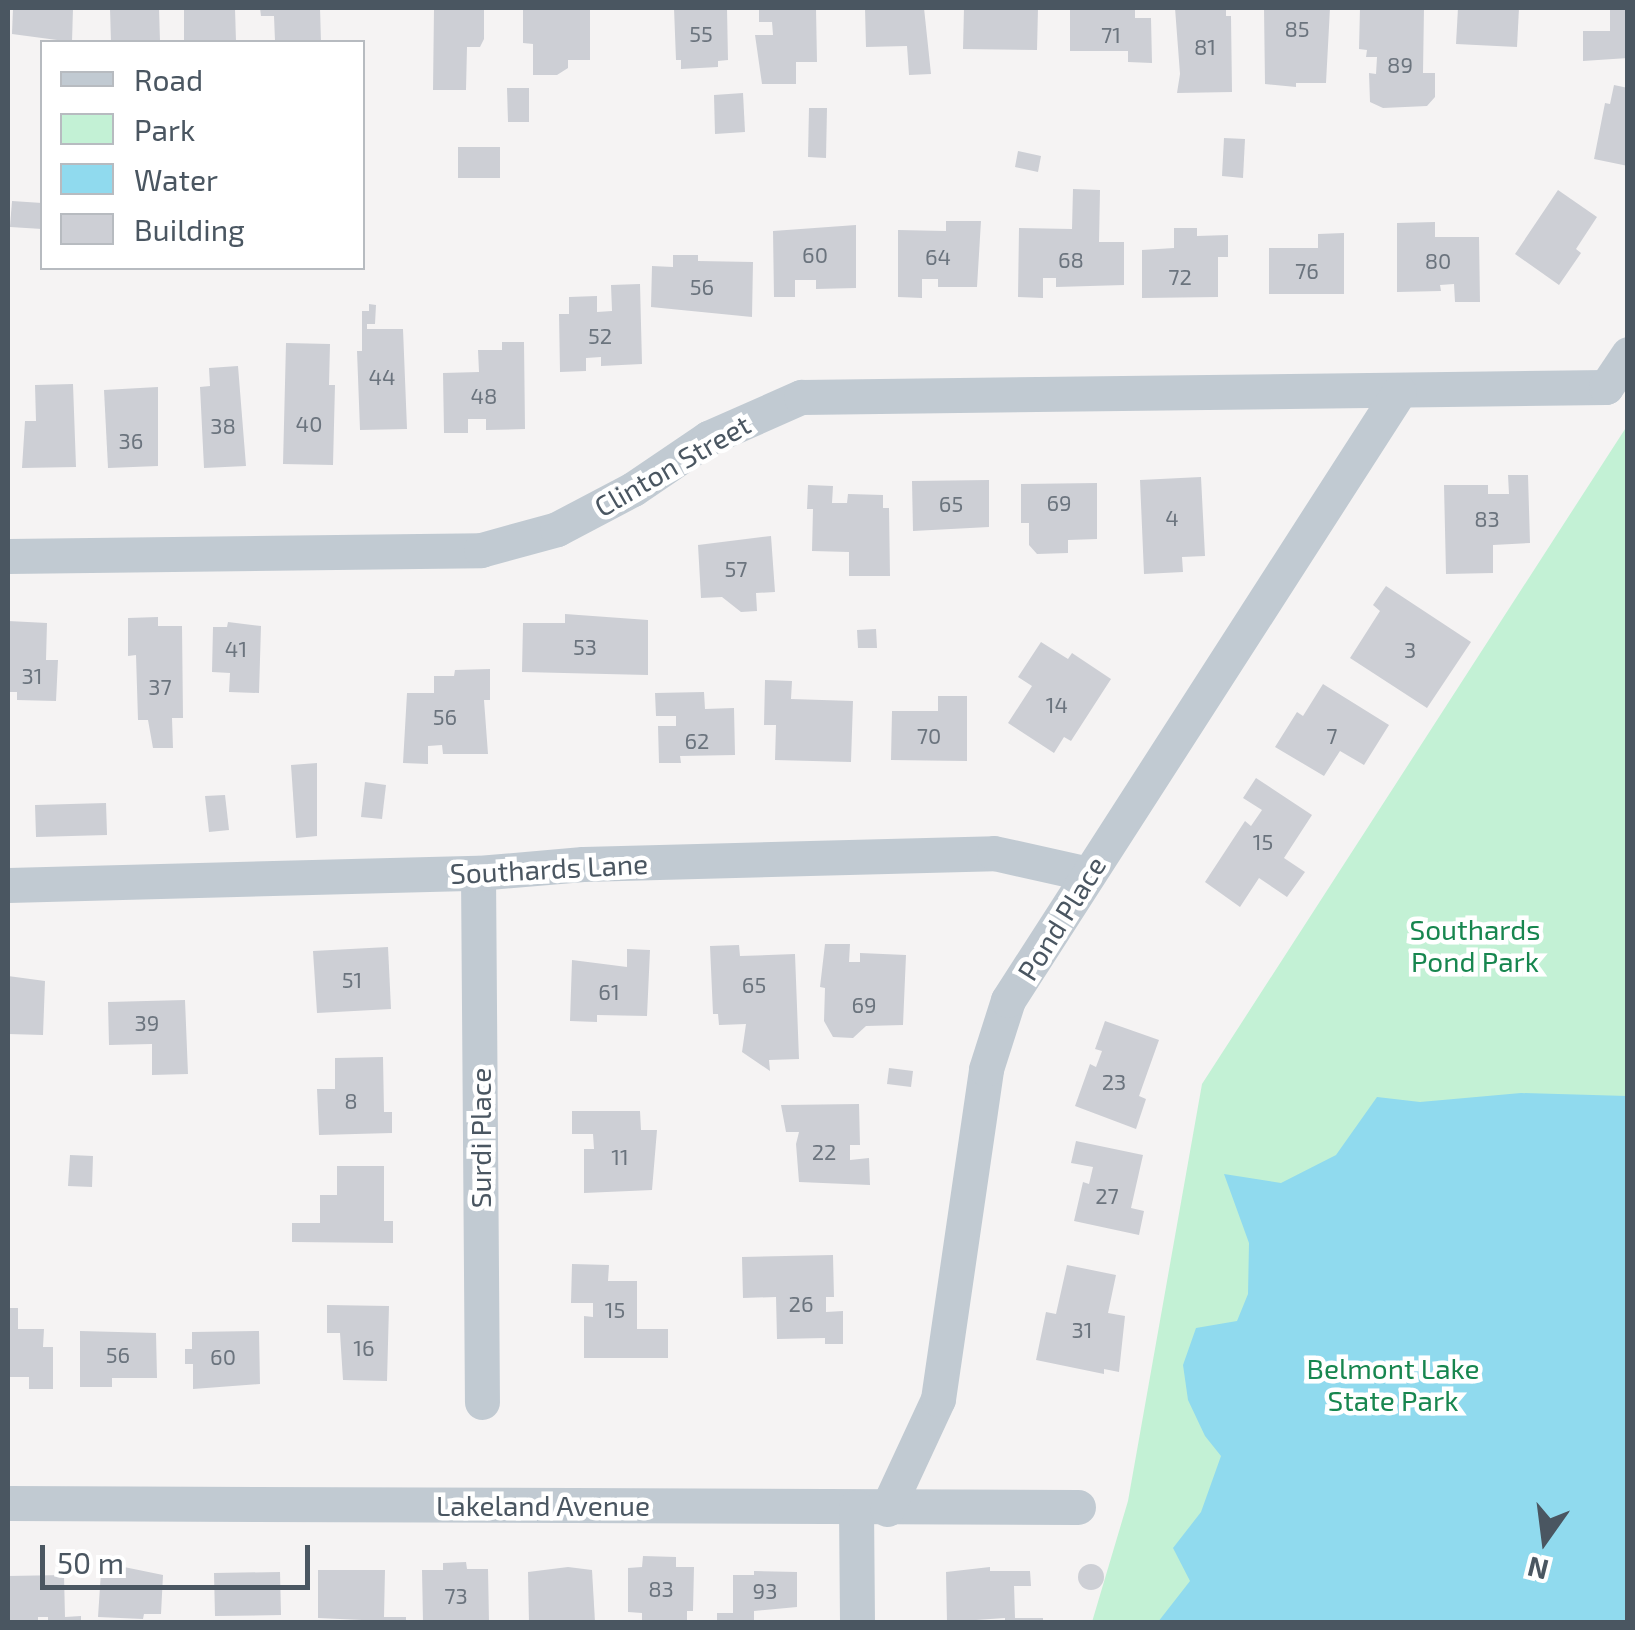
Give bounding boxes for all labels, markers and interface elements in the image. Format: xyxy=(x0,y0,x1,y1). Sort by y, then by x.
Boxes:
house number: 85 xyxy=(1284,16,1310,42)
house number: 55 xyxy=(689,21,713,47)
house number: 71 xyxy=(1101,22,1121,48)
house number: 81 xyxy=(1194,34,1216,60)
legend xyxy=(40,40,365,270)
house number: 89 xyxy=(1387,52,1413,78)
text: Road xyxy=(134,61,203,97)
text: Park xyxy=(134,111,195,147)
text: Water xyxy=(134,161,218,197)
text: Building xyxy=(134,211,245,247)
house number: 60 xyxy=(802,242,828,268)
house number: 64 xyxy=(925,244,951,270)
house number: 68 xyxy=(1058,247,1084,273)
house number: 80 xyxy=(1425,248,1451,274)
house number: 76 xyxy=(1295,258,1319,284)
house number: 72 xyxy=(1168,264,1192,290)
house number: 56 xyxy=(690,274,714,300)
house number: 52 xyxy=(588,323,612,349)
house number: 44 xyxy=(368,364,396,390)
house number: 48 xyxy=(471,383,497,409)
street label: Clinton Street xyxy=(588,407,756,523)
house number: 40 xyxy=(296,411,322,437)
house number: 38 xyxy=(210,413,236,439)
house number: 36 xyxy=(119,428,143,454)
house number: 69 xyxy=(1046,490,1072,516)
house number: 65 xyxy=(939,491,963,517)
house number: 4 xyxy=(1165,505,1179,531)
house number: 83 xyxy=(1474,506,1500,532)
house number: 57 xyxy=(724,556,748,582)
house number: 53 xyxy=(573,634,597,660)
house number: 41 xyxy=(225,636,247,662)
house number: 3 xyxy=(1404,637,1416,663)
house number: 31 xyxy=(22,663,42,689)
house number: 37 xyxy=(148,674,172,700)
house number: 14 xyxy=(1046,692,1068,718)
house number: 56 xyxy=(433,704,457,730)
house number: 70 xyxy=(917,723,941,749)
house number: 7 xyxy=(1326,723,1338,749)
house number: 62 xyxy=(685,728,709,754)
house number: 15 xyxy=(1253,829,1273,855)
street label: Southards Lane xyxy=(449,846,649,890)
street label: Pond Place xyxy=(1010,850,1112,986)
park label: Southards Pond Park xyxy=(1409,912,1541,978)
house number: 51 xyxy=(342,967,362,993)
house number: 65 xyxy=(742,972,766,998)
house number: 61 xyxy=(598,979,620,1005)
house number: 69 xyxy=(851,992,877,1018)
house number: 39 xyxy=(135,1010,159,1036)
street label: Surdi Place xyxy=(463,1068,497,1208)
house number: 23 xyxy=(1102,1069,1126,1095)
house number: 8 xyxy=(344,1088,358,1114)
house number: 22 xyxy=(812,1139,836,1165)
house number: 11 xyxy=(611,1144,629,1170)
house number: 27 xyxy=(1095,1183,1119,1209)
house number: 26 xyxy=(789,1291,813,1317)
house number: 15 xyxy=(605,1297,625,1323)
house number: 31 xyxy=(1072,1317,1092,1343)
house number: 16 xyxy=(353,1335,375,1361)
house number: 56 xyxy=(106,1342,130,1368)
house number: 60 xyxy=(210,1344,236,1370)
park label: Belmont Lake State Park xyxy=(1307,1351,1479,1417)
street label: Lakeland Avenue xyxy=(436,1488,650,1522)
north arrow xyxy=(1495,1490,1595,1590)
scale bar xyxy=(45,1525,315,1587)
text: 50 m xyxy=(57,1544,124,1580)
text: N xyxy=(1524,1550,1552,1588)
house number: 83 xyxy=(648,1576,674,1602)
house number: 93 xyxy=(753,1578,777,1604)
house number: 73 xyxy=(444,1583,468,1609)

